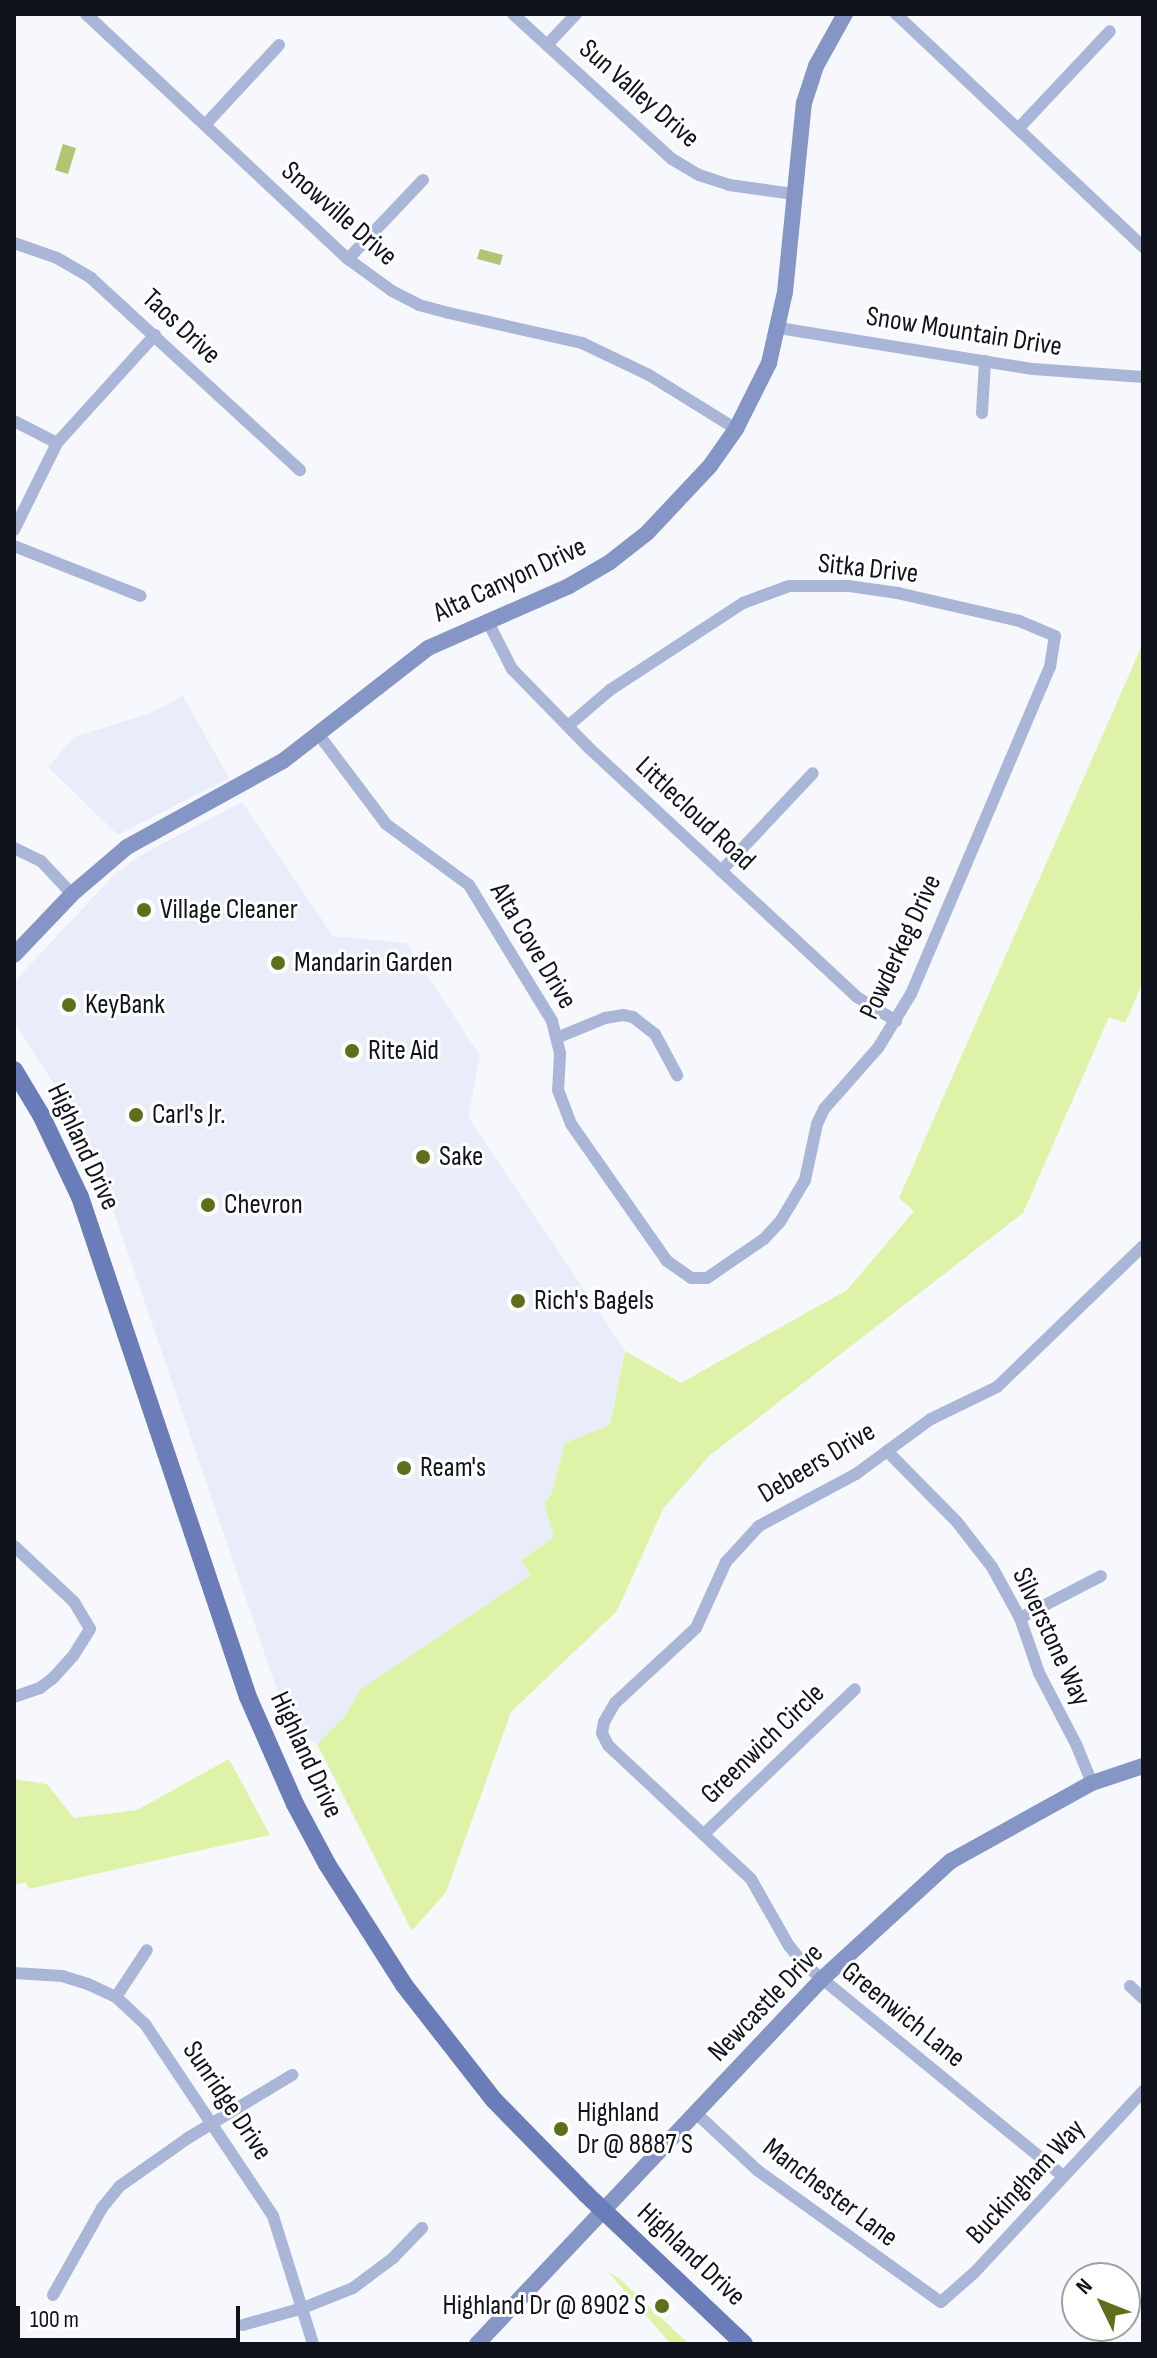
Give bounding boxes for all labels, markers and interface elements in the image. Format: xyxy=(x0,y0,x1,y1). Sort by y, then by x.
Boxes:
street label: Sun Valley Drive xyxy=(572,33,706,155)
street label: Snowville Drive xyxy=(274,155,404,273)
street label: Taos Drive xyxy=(135,282,227,372)
street label: Snow Mountain Drive xyxy=(864,300,1064,364)
street label: Alta Canyon Drive xyxy=(428,530,592,630)
street label: Sitka Drive xyxy=(816,547,920,591)
street label: Littlecloud Road xyxy=(628,750,762,878)
street label: Powderkeg Drive xyxy=(853,869,949,1025)
street label: Alta Cove Drive xyxy=(482,877,584,1015)
place label: Village Cleaner xyxy=(160,893,298,927)
marker: Village Cleaner xyxy=(135,901,153,919)
place label: Mandarin Garden xyxy=(294,946,453,980)
marker: Mandarin Garden xyxy=(269,954,287,972)
place label: KeyBank xyxy=(85,988,165,1022)
marker: KeyBank xyxy=(60,996,78,1014)
place label: Rite Aid xyxy=(368,1034,439,1068)
marker: Rite Aid xyxy=(343,1042,361,1060)
street label: Highland Drive xyxy=(39,1078,127,1216)
place label: Carl's Jr. xyxy=(152,1098,225,1132)
marker: Carl's Jr. xyxy=(127,1106,145,1124)
place label: Sake xyxy=(439,1140,483,1174)
marker: Sake xyxy=(414,1148,432,1166)
place label: Chevron xyxy=(224,1188,303,1222)
marker: Chevron xyxy=(199,1196,217,1214)
place label: Rich's Bagels xyxy=(534,1284,654,1318)
marker: Rich's Bagels xyxy=(509,1292,527,1310)
street label: Debeers Drive xyxy=(753,1415,881,1511)
place label: Ream's xyxy=(420,1451,486,1485)
marker: Ream's xyxy=(395,1459,413,1477)
street label: Silverstone Way xyxy=(1004,1563,1098,1711)
street label: Greenwich Circle xyxy=(694,1677,832,1811)
street label: Highland Drive xyxy=(262,1686,350,1824)
street label: Newcastle Drive xyxy=(701,1937,831,2069)
street label: Greenwich Lane xyxy=(835,1955,971,2075)
street label: Sunridge Drive xyxy=(175,2035,279,2167)
place label: Highland Dr @ 8887 S xyxy=(577,2096,693,2162)
street label: Buckingham Way xyxy=(960,2113,1092,2251)
marker: Highland Dr @ 8887 S xyxy=(552,2120,570,2138)
street label: Manchester Lane xyxy=(756,2131,904,2255)
street label: Highland Drive xyxy=(630,2196,752,2314)
north arrow xyxy=(1061,2262,1141,2342)
text: N xyxy=(1071,2273,1098,2300)
place label: Highland Dr @ 8902 S xyxy=(443,2289,646,2323)
scale bar xyxy=(20,2290,244,2340)
marker: Highland Dr @ 8902 S xyxy=(653,2297,671,2315)
text: 100 m xyxy=(30,2305,79,2334)

